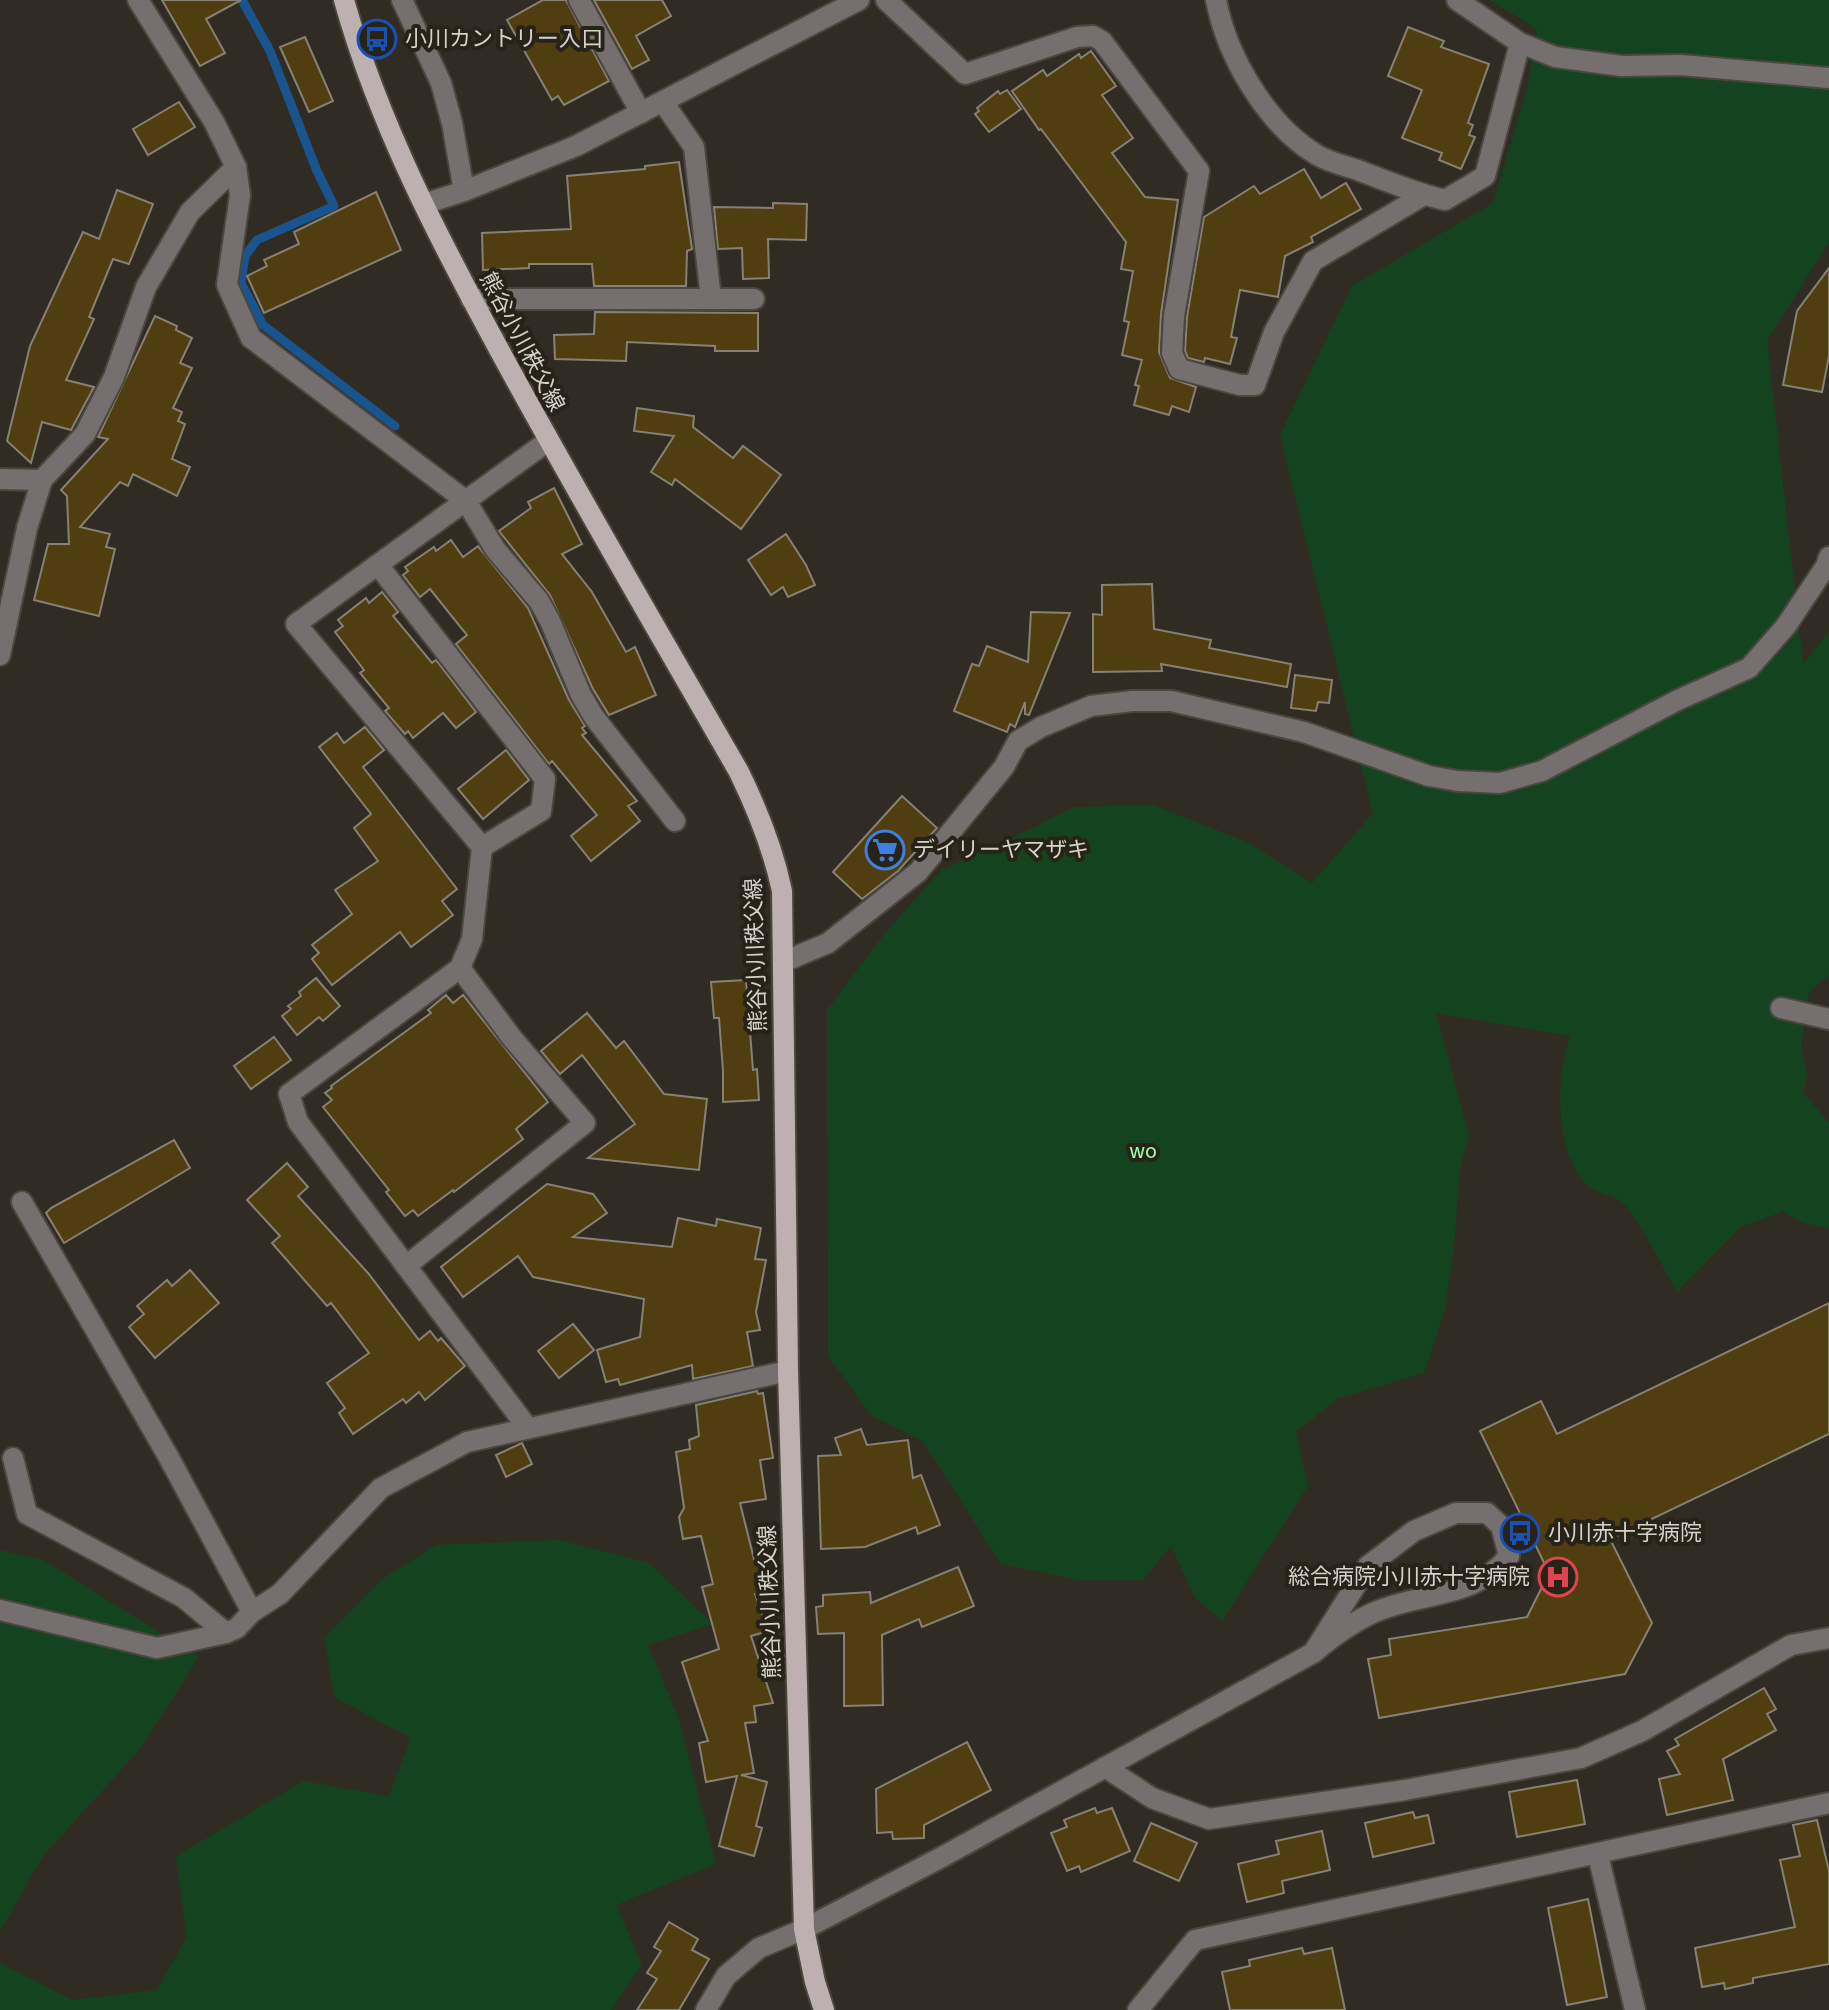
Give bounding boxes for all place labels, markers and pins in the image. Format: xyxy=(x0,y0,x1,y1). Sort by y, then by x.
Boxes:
bus stop icon: 小川カントリー入口 xyxy=(356,18,398,60)
place label: 小川カントリー入口 xyxy=(405,23,603,55)
supermarket icon: デイリーヤマザキ xyxy=(864,829,906,871)
place label: デイリーヤマザキ xyxy=(913,834,1089,866)
bus stop icon: 小川赤十字病院 xyxy=(1499,1512,1541,1554)
place label: 小川赤十字病院 xyxy=(1548,1517,1702,1549)
hospital icon: 総合病院小川赤十字病院 xyxy=(1537,1556,1579,1598)
place label: 総合病院小川赤十字病院 xyxy=(1288,1561,1530,1593)

